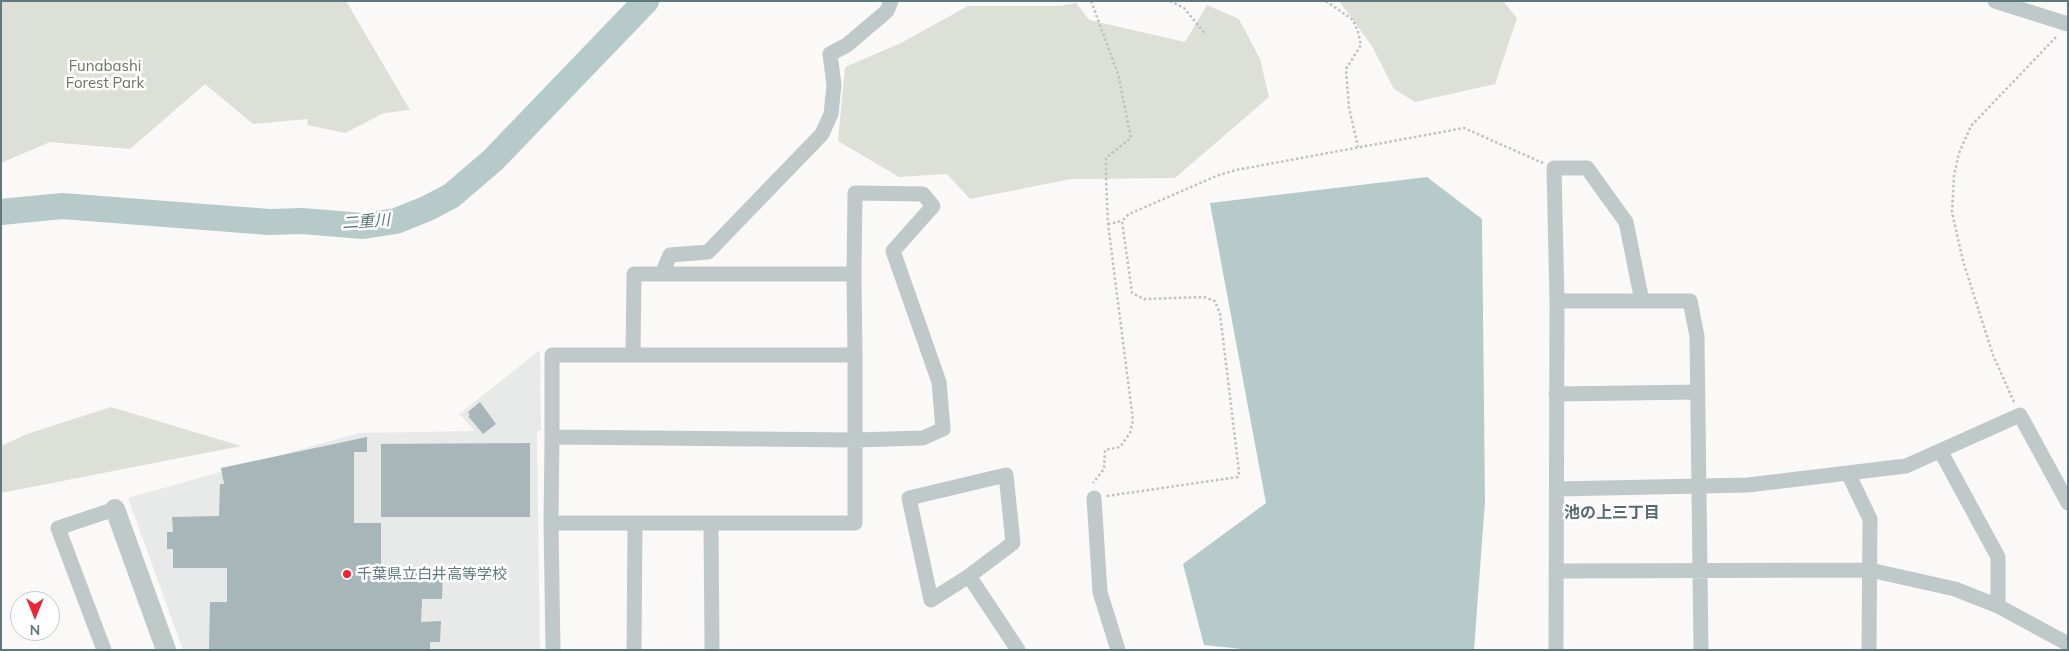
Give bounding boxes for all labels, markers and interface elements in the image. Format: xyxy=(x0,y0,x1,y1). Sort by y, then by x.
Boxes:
park label: Funabashi Forest Park xyxy=(66,57,144,92)
water label: 二重川 xyxy=(341,211,391,233)
district label: 池の上三丁目 xyxy=(1564,503,1660,523)
place label: 千葉県立白井高等学校 xyxy=(357,565,507,583)
marker: 千葉県立白井高等学校 xyxy=(341,568,353,580)
north arrow xyxy=(10,591,60,641)
text: N xyxy=(30,621,40,639)

